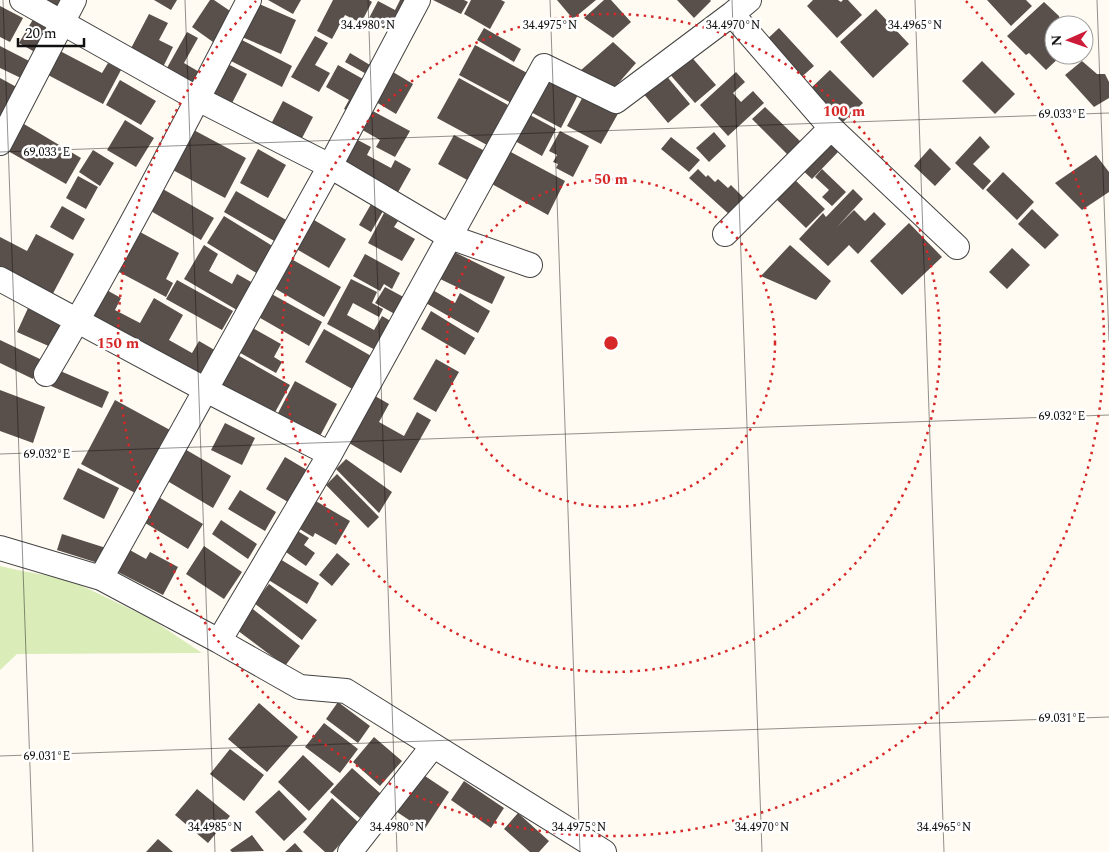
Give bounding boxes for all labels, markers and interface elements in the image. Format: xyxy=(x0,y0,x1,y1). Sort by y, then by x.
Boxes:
scale bar xyxy=(18,15,84,47)
north arrow xyxy=(1044,15,1094,65)
text: 34.4980°N xyxy=(341,16,395,35)
text: 34.4975°N xyxy=(523,16,577,35)
text: 34.4970°N xyxy=(706,16,760,35)
text: 34.4965°N xyxy=(888,16,942,35)
text: 20 m xyxy=(25,22,57,45)
text: N xyxy=(1046,34,1067,47)
text: 100 m xyxy=(823,100,866,123)
text: 69.033°E xyxy=(1039,105,1085,124)
text: 69.033°E xyxy=(24,143,70,162)
text: 50 m xyxy=(594,168,629,191)
text: 150 m xyxy=(97,332,140,355)
centre of rings xyxy=(602,334,620,352)
text: 69.032°E xyxy=(1039,407,1085,426)
text: 69.032°E xyxy=(24,445,70,464)
text: 69.031°E xyxy=(1039,709,1085,728)
text: 69.031°E xyxy=(24,747,70,766)
text: 34.4985°N xyxy=(188,818,242,837)
text: 34.4980°N xyxy=(370,818,424,837)
text: 34.4975°N xyxy=(552,818,606,837)
text: 34.4970°N xyxy=(735,818,789,837)
text: 34.4965°N xyxy=(917,818,971,837)

